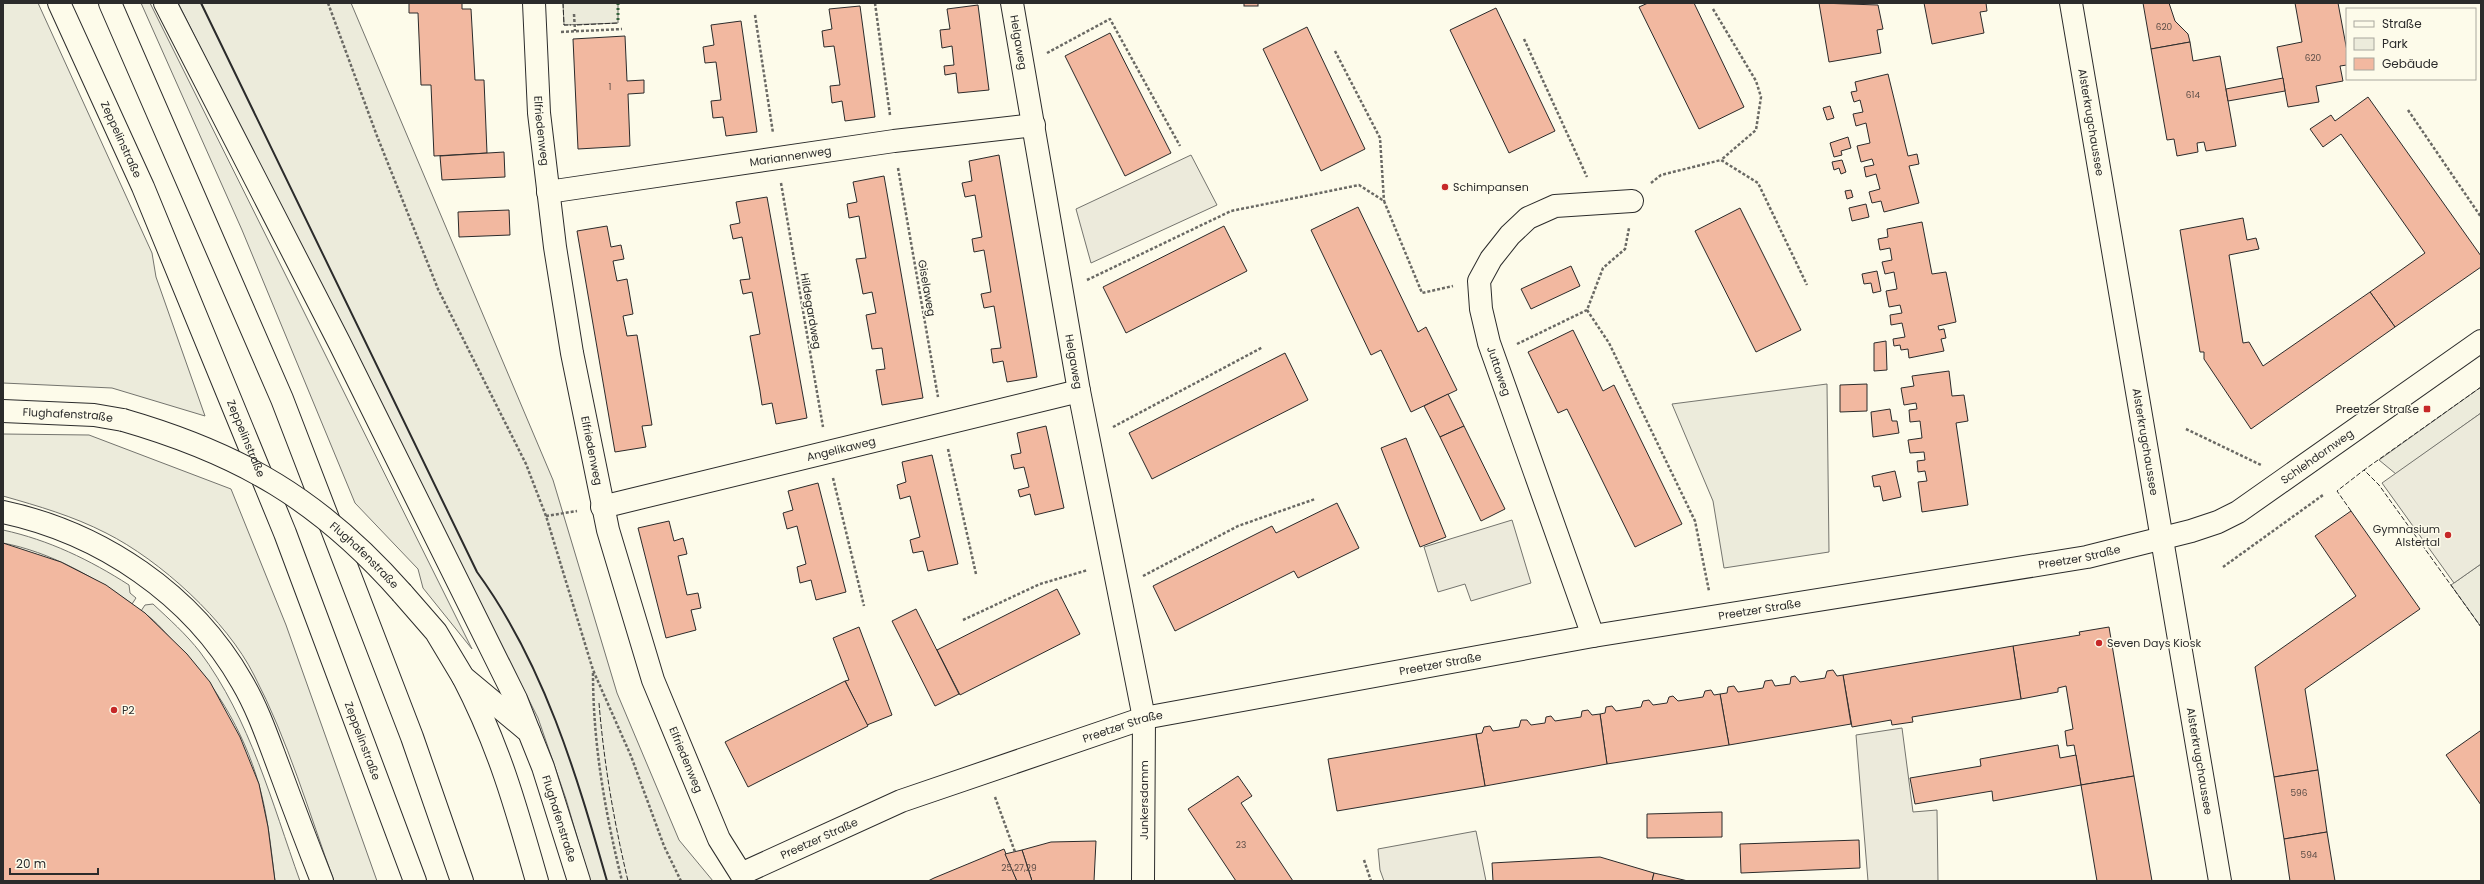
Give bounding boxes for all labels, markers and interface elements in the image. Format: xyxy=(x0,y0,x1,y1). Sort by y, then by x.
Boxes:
legend xyxy=(2346,8,2476,80)
street label: Helgaweg xyxy=(1006,14,1031,71)
text: Straße xyxy=(2382,15,2422,32)
house number: 620 xyxy=(2156,21,2173,33)
text: Park xyxy=(2382,35,2409,52)
house number: 620 xyxy=(2305,52,2322,64)
text: Gebäude xyxy=(2382,55,2438,72)
street label: Alsterkrugchaussee xyxy=(2074,67,2108,177)
house number: 1 xyxy=(609,81,612,93)
house number: 614 xyxy=(2186,89,2200,101)
street label: Elfriedenweg xyxy=(530,95,553,167)
street label: Zeppelinstraße xyxy=(97,99,146,181)
street label: Mariannenweg xyxy=(748,142,832,170)
place label: Schimpansen xyxy=(1453,179,1529,195)
marker: Schimpansen xyxy=(1440,182,1450,192)
street label: Giselaweg xyxy=(914,258,940,318)
street label: Hildegardweg xyxy=(796,272,826,350)
street label: Helgaweg xyxy=(1061,333,1087,390)
street label: Juttaweg xyxy=(1483,344,1515,398)
street label: Alsterkrugchaussee xyxy=(2128,387,2162,497)
street label: Zeppelinstraße xyxy=(223,397,269,480)
place label: Preetzer Straße xyxy=(2336,401,2419,417)
street label: Flughafenstraße xyxy=(22,404,114,426)
marker: Preetzer Straße xyxy=(2422,404,2432,414)
street label: Elfriedenweg xyxy=(577,415,607,487)
street label: Schlehdornweg xyxy=(2277,425,2357,488)
street label: Angelikaweg xyxy=(805,433,877,465)
street label: Flughafenstraße xyxy=(326,518,402,592)
place label: Gymnasium Alstertal xyxy=(2373,521,2440,550)
marker: Gymnasium Alstertal xyxy=(2443,530,2453,540)
street label: Preetzer Straße xyxy=(2037,541,2122,573)
street label: Preetzer Straße xyxy=(1717,595,1802,624)
place label: Seven Days Kiosk xyxy=(2107,635,2201,651)
marker: Seven Days Kiosk xyxy=(2094,638,2104,648)
street label: Preetzer Straße xyxy=(1398,648,1483,679)
street label: Zeppelinstraße xyxy=(341,699,385,782)
place label: P2 xyxy=(122,702,135,718)
marker: P2 xyxy=(109,705,119,715)
street label: Alsterkrugchaussee xyxy=(2183,706,2217,816)
street label: Preetzer Straße xyxy=(1080,707,1164,746)
street label: Elfriedenweg xyxy=(665,724,707,795)
street label: Junkersdamm xyxy=(1136,760,1152,840)
street label: Flughafenstraße xyxy=(538,773,581,864)
house number: 596 xyxy=(2290,787,2308,799)
street label: Preetzer Straße xyxy=(778,814,861,863)
house number: 23 xyxy=(1236,839,1246,851)
house number: 594 xyxy=(2301,849,2318,861)
scale bar xyxy=(10,850,98,876)
text: 20 m xyxy=(16,855,46,872)
house number: 25,27,29 xyxy=(1001,862,1037,874)

